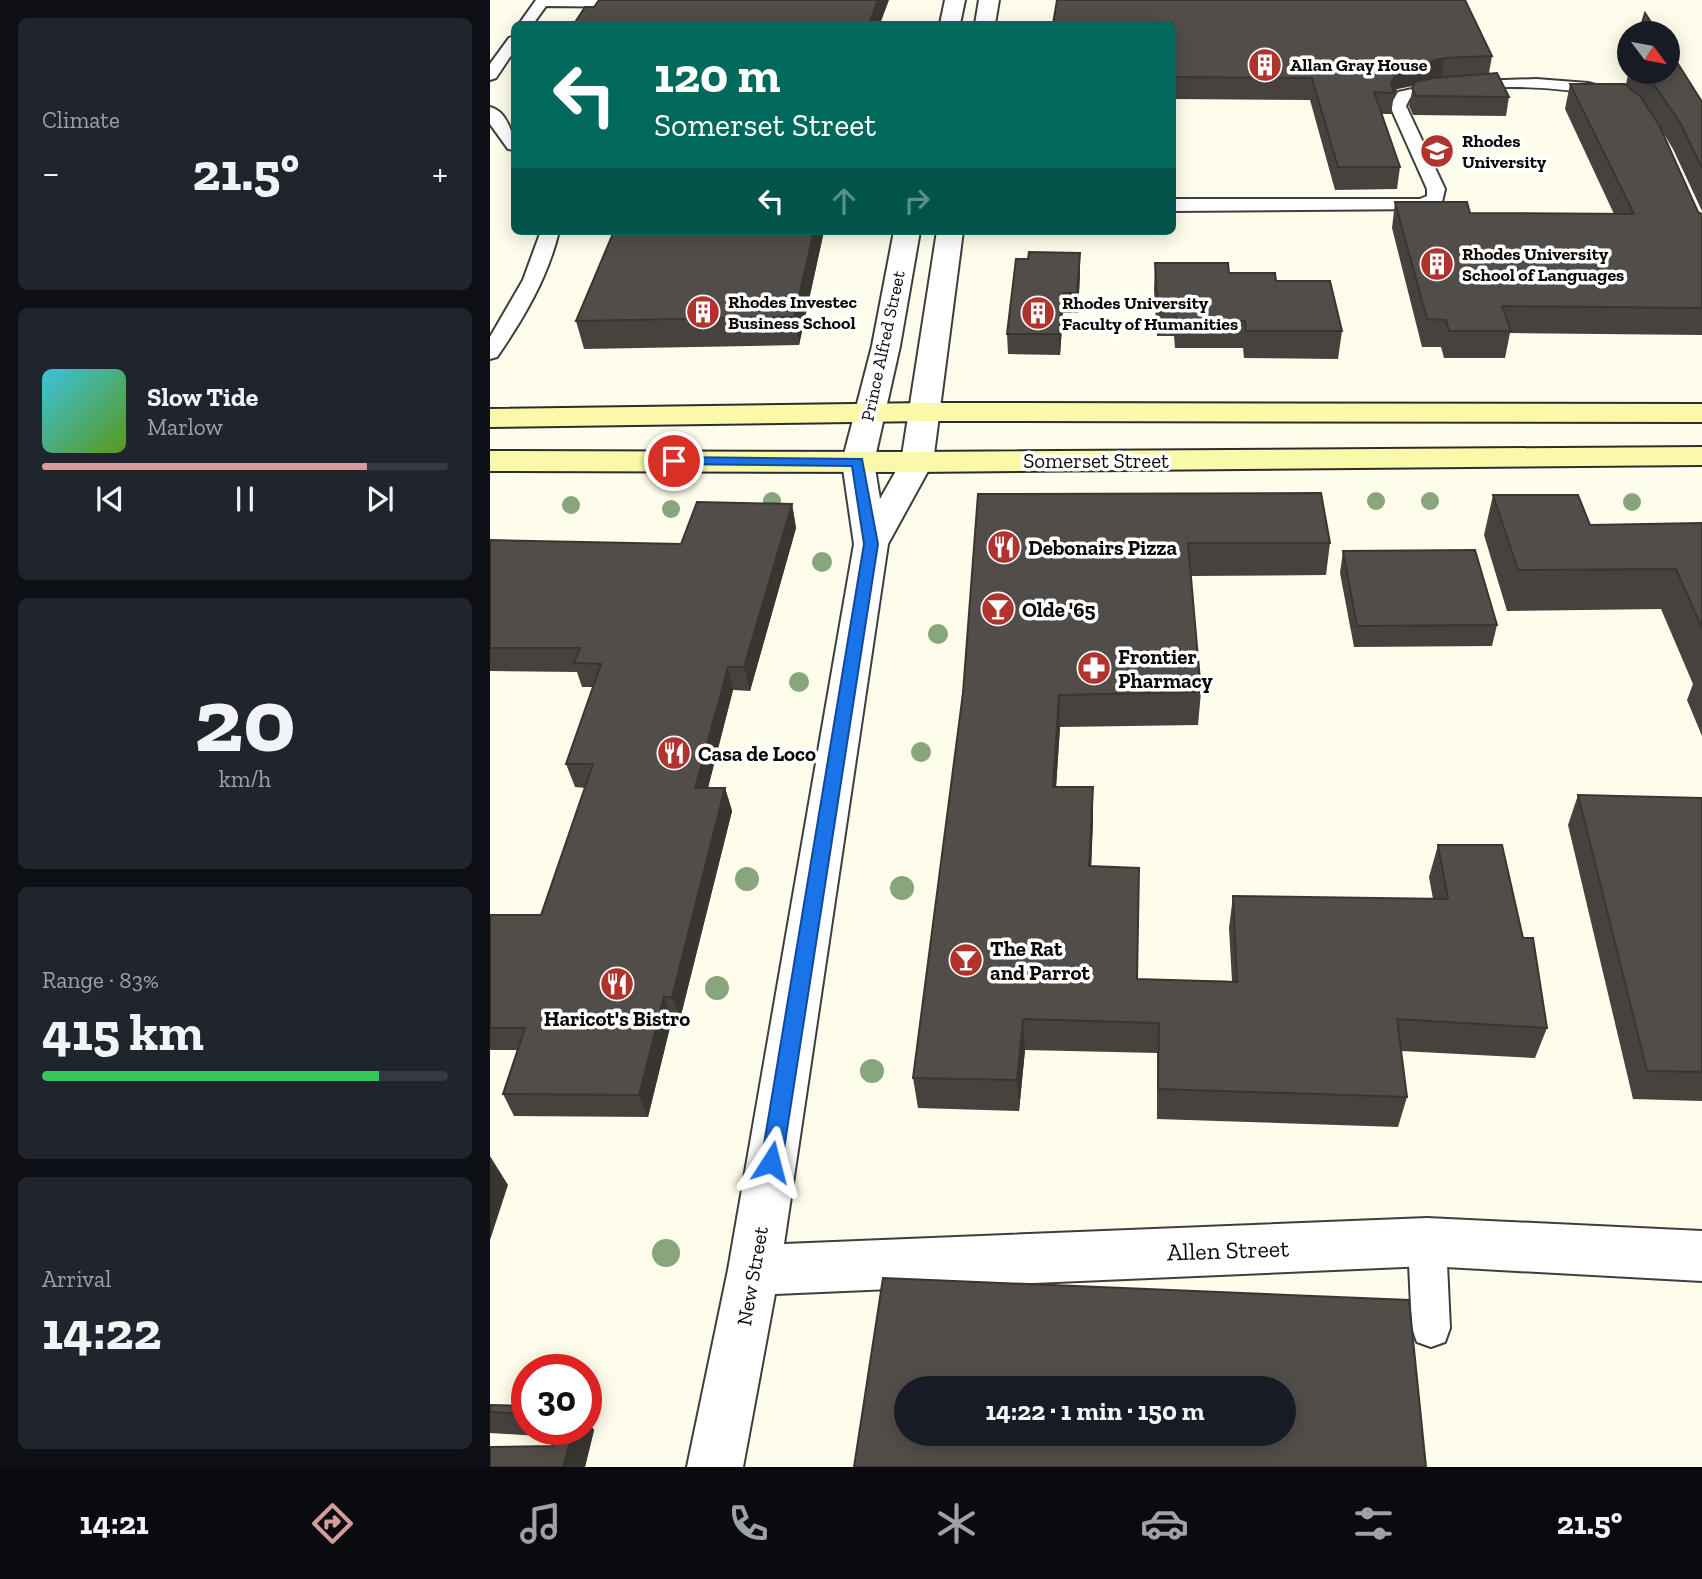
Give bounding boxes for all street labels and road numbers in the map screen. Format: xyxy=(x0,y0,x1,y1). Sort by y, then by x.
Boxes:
street label: Prince Alfred Street xyxy=(856,268,910,423)
street label: Somerset Street xyxy=(1023,448,1169,473)
street label: New Street xyxy=(731,1224,773,1328)
street label: Allen Street xyxy=(1167,1233,1290,1267)

